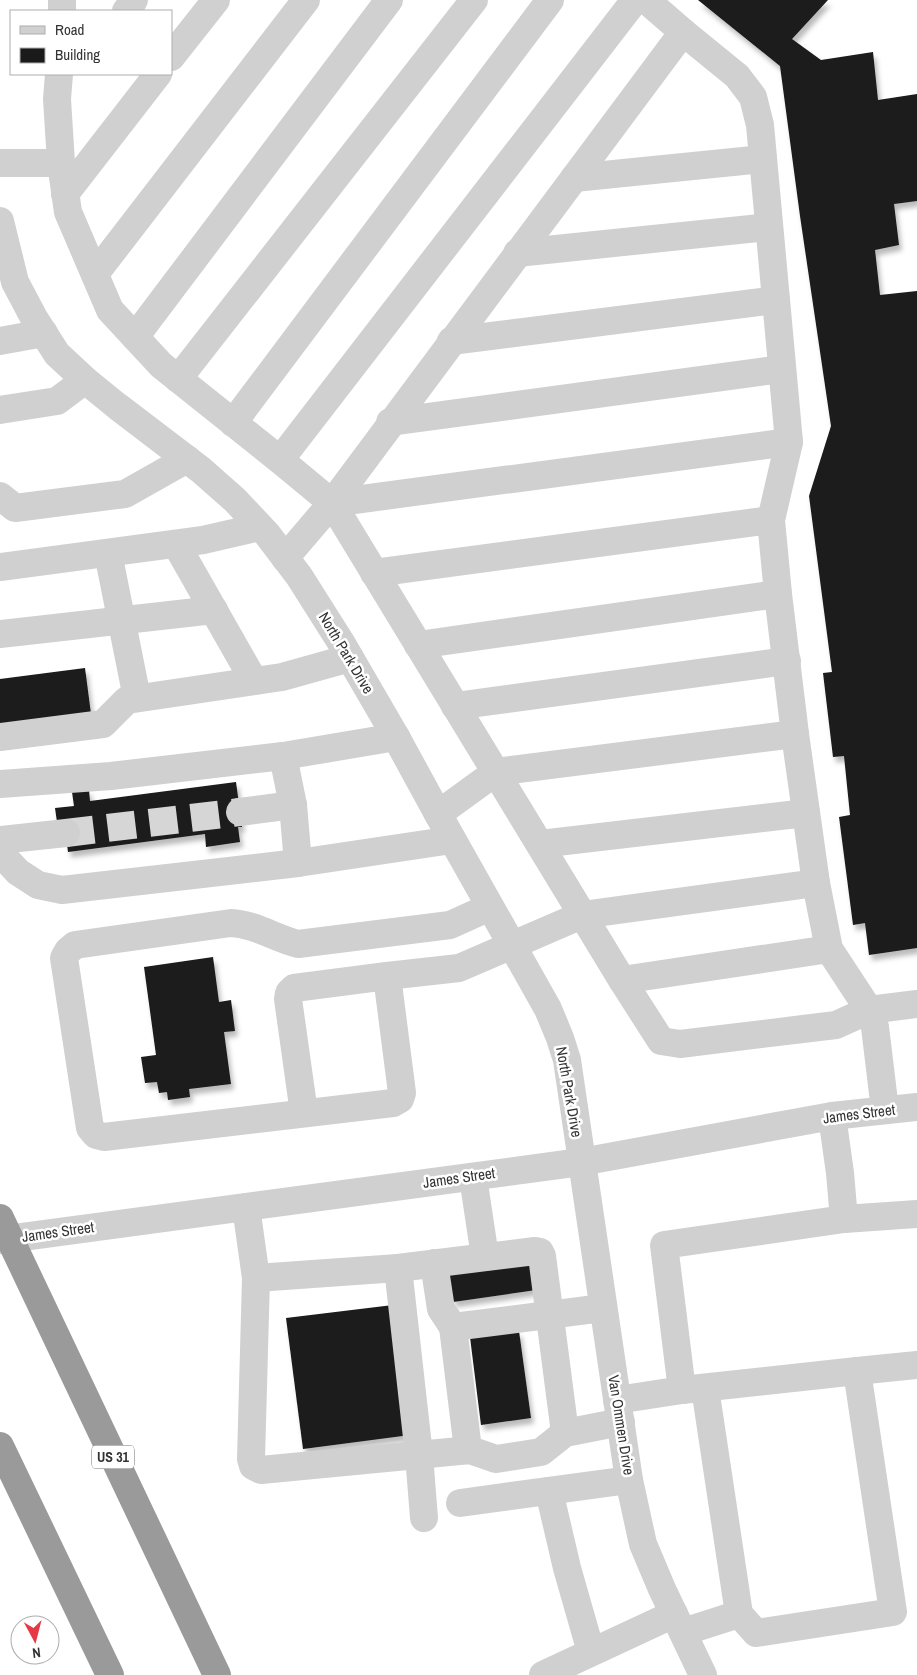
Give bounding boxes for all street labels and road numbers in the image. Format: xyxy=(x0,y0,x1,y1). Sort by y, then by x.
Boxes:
street label: North Park Drive xyxy=(314,608,379,698)
street label: North Park Drive xyxy=(551,1045,588,1139)
street label: James Street xyxy=(822,1099,897,1128)
street label: James Street xyxy=(422,1162,497,1193)
street label: James Street xyxy=(21,1216,96,1247)
street label: Van Ommen Drive xyxy=(603,1373,640,1477)
road number: US 31 xyxy=(92,1445,134,1468)

